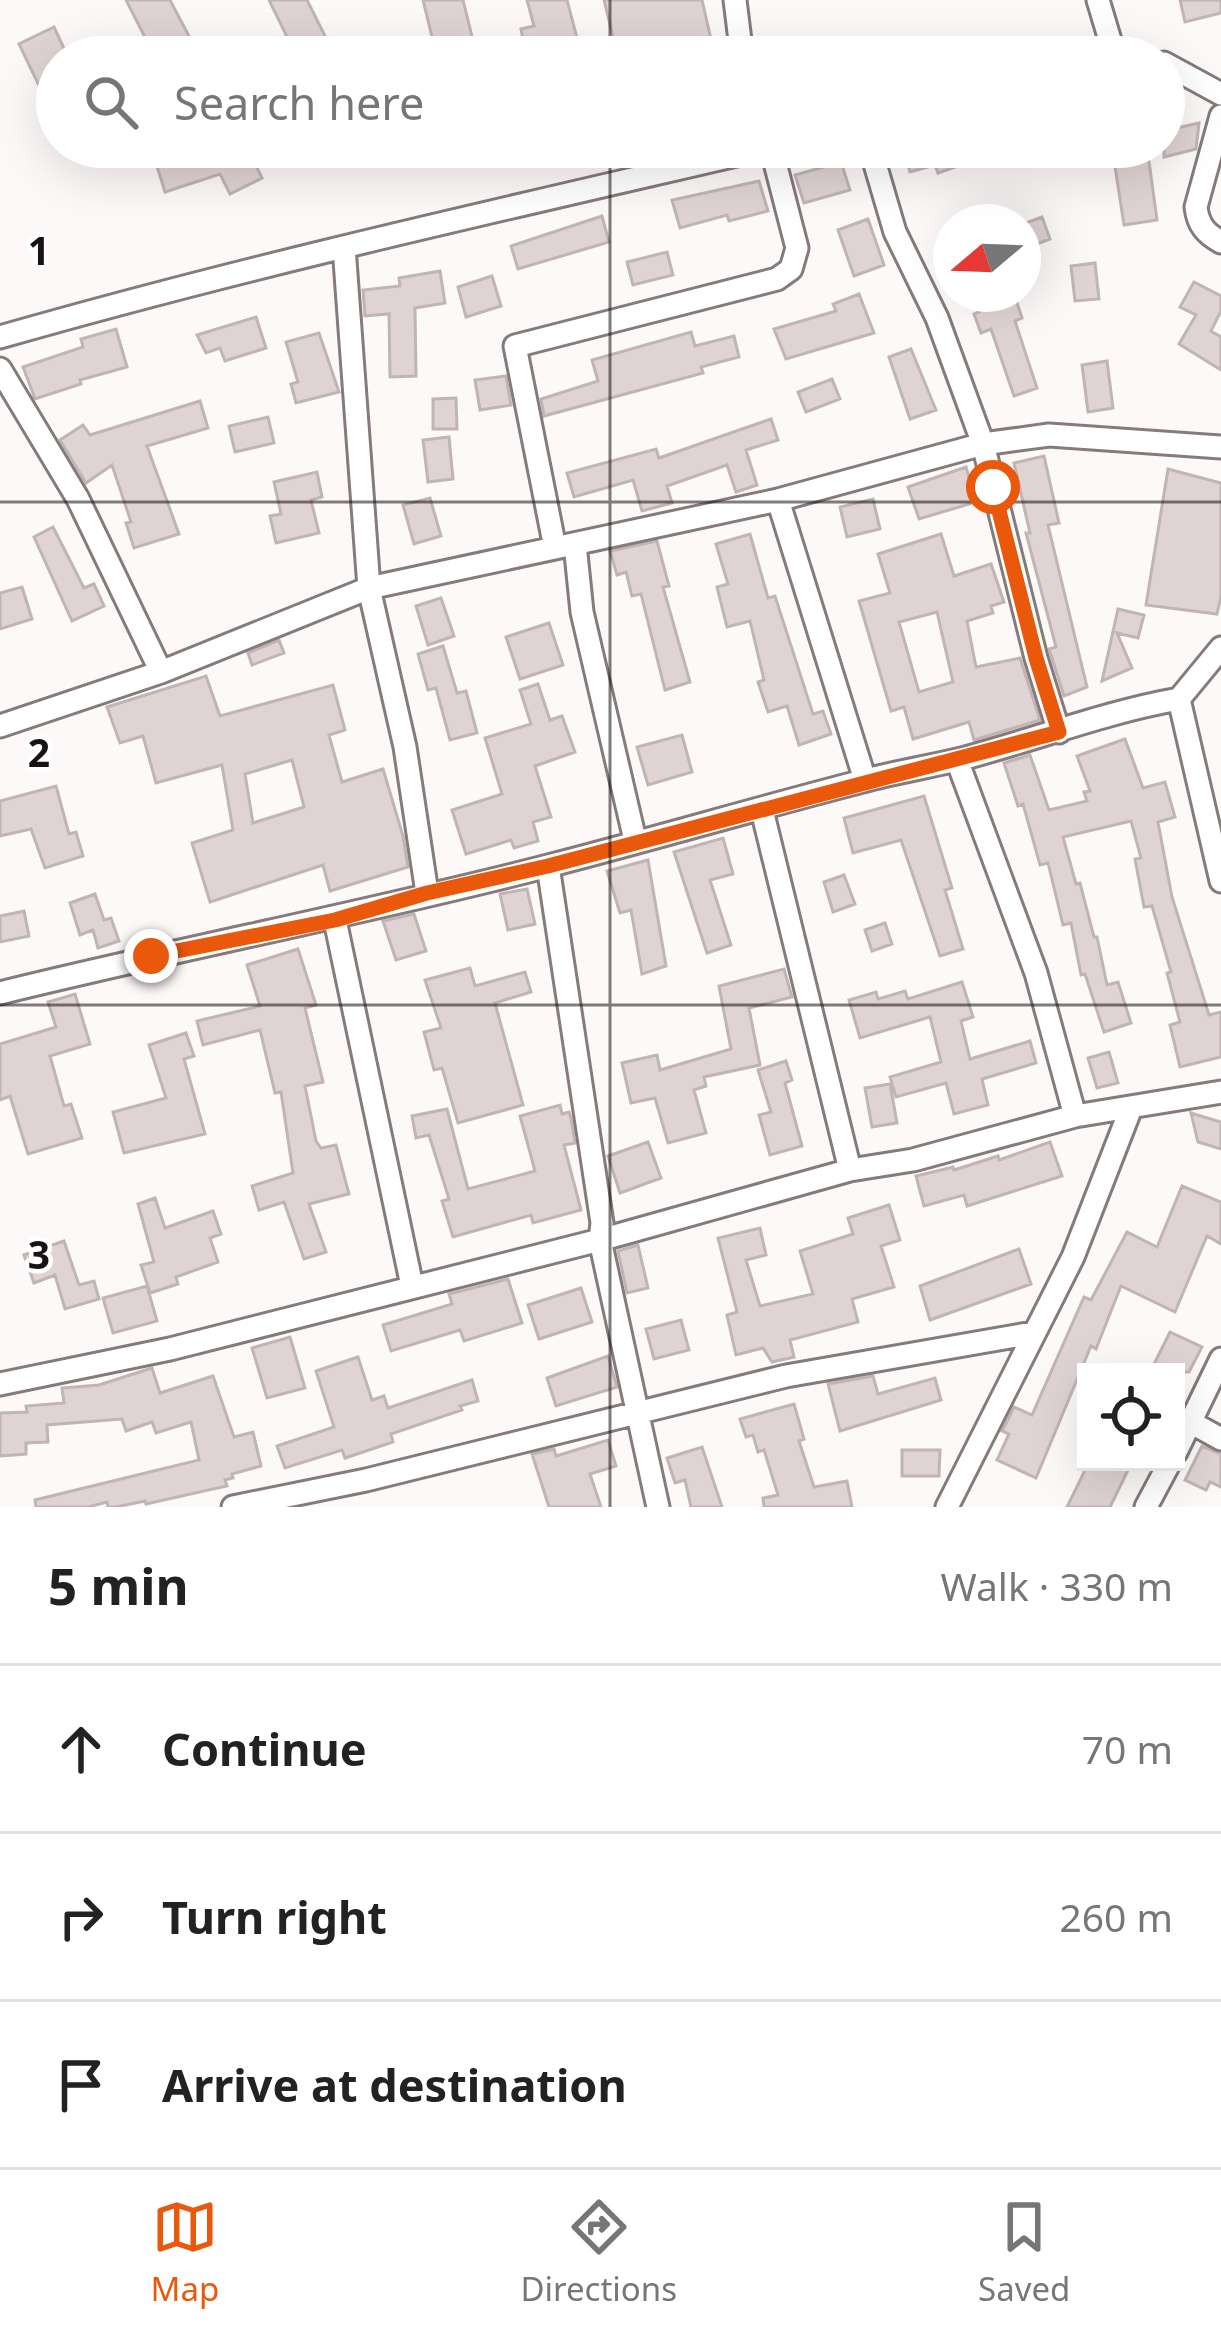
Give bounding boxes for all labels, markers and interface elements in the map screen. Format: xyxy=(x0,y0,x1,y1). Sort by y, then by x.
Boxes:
search box xyxy=(36,36,1185,168)
icon: search xyxy=(78,69,144,135)
text: Search here xyxy=(174,72,424,133)
north arrow xyxy=(933,204,1041,312)
text: 1 xyxy=(28,223,50,276)
route start xyxy=(966,460,1020,514)
text: 2 xyxy=(28,725,50,778)
route end xyxy=(124,929,178,983)
text: 3 xyxy=(28,1227,50,1280)
map controls xyxy=(1077,1363,1185,1471)
button: locate xyxy=(1077,1363,1185,1471)
text: 5 min xyxy=(48,1550,189,1620)
text: Walk · 330 m xyxy=(940,1559,1173,1612)
icon: ahead xyxy=(48,1716,114,1782)
text: Continue xyxy=(162,1718,367,1779)
text: 70 m xyxy=(1082,1722,1173,1775)
icon: right xyxy=(48,1884,114,1950)
text: Turn right xyxy=(162,1886,387,1947)
text: 260 m xyxy=(1059,1890,1173,1943)
icon: arrive xyxy=(48,2052,114,2118)
text: Arrive at destination xyxy=(162,2054,627,2115)
tab: Map xyxy=(151,2194,219,2311)
tab: Directions xyxy=(520,2194,677,2311)
tab: Saved xyxy=(978,2194,1070,2311)

